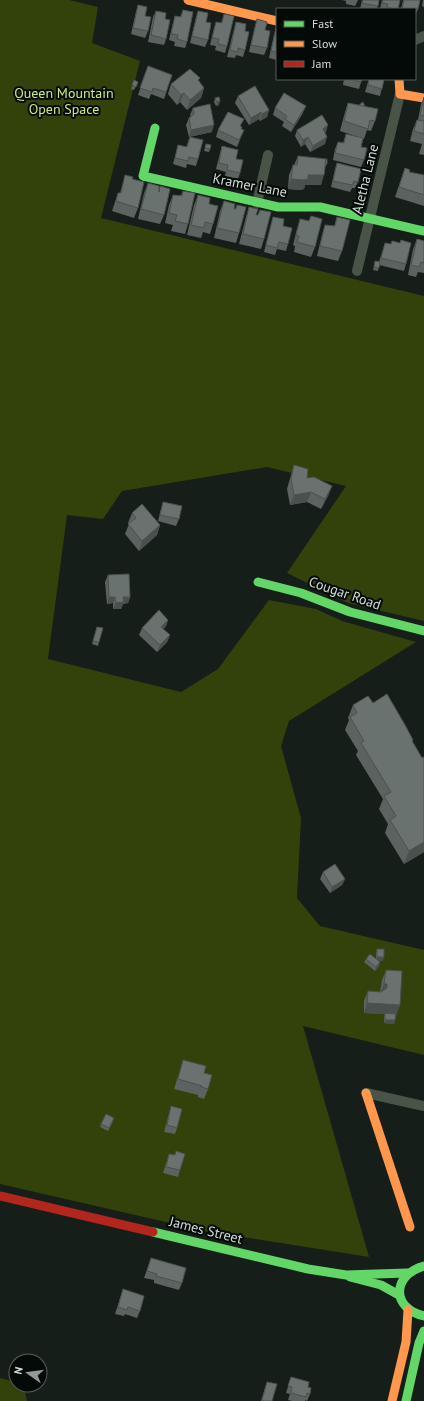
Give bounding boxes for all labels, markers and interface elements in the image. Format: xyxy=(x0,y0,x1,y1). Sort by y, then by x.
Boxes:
legend xyxy=(276,8,416,80)
text: Fast xyxy=(312,16,333,31)
text: Slow xyxy=(312,36,337,51)
text: Jam xyxy=(311,56,331,71)
park label: Queen Mountain Open Space xyxy=(14,84,114,118)
street label: Aletha Lane xyxy=(348,142,382,216)
street label: Kramer Lane xyxy=(211,169,289,201)
street label: Cougar Road xyxy=(307,572,383,614)
street label: James Street xyxy=(167,1212,245,1248)
north arrow xyxy=(8,1353,48,1393)
text: N xyxy=(11,1365,26,1376)

